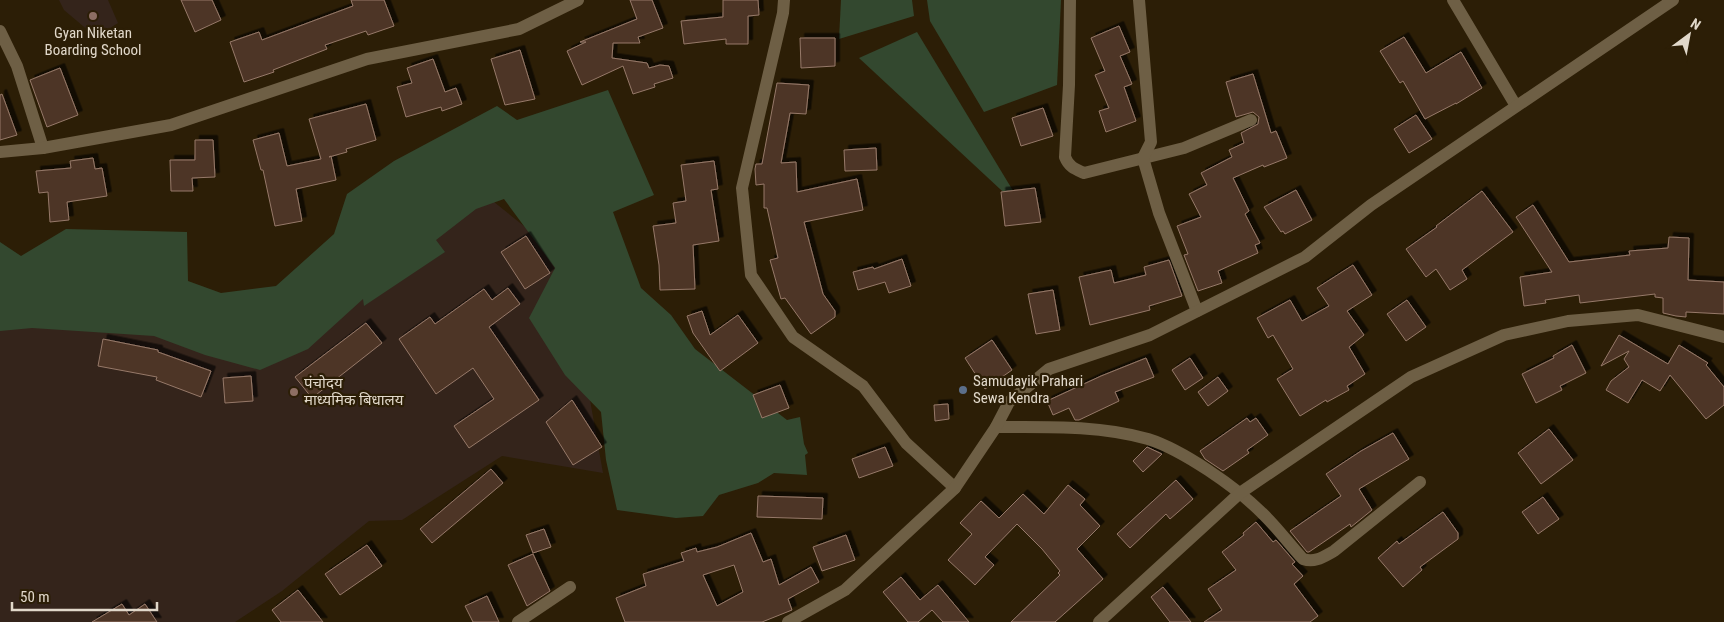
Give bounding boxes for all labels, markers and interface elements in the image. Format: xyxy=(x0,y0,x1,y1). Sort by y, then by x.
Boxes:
marker: Gyan Niketan Boarding School xyxy=(87,10,99,22)
north arrow xyxy=(1664,10,1714,60)
text: N xyxy=(1688,15,1704,33)
place label: Gyan Niketan Boarding School xyxy=(45,24,141,59)
place label: Samudayik Prahari Sewa Kendra xyxy=(973,372,1083,407)
place label: पंचोदय माध्यमिक बिधालय xyxy=(304,374,404,409)
marker: Samudayik Prahari Sewa Kendra xyxy=(957,384,969,396)
marker: पंचोदय माध्यमिक बिधालय xyxy=(288,386,300,398)
scale bar xyxy=(12,580,158,612)
text: 50 m xyxy=(20,588,50,606)

